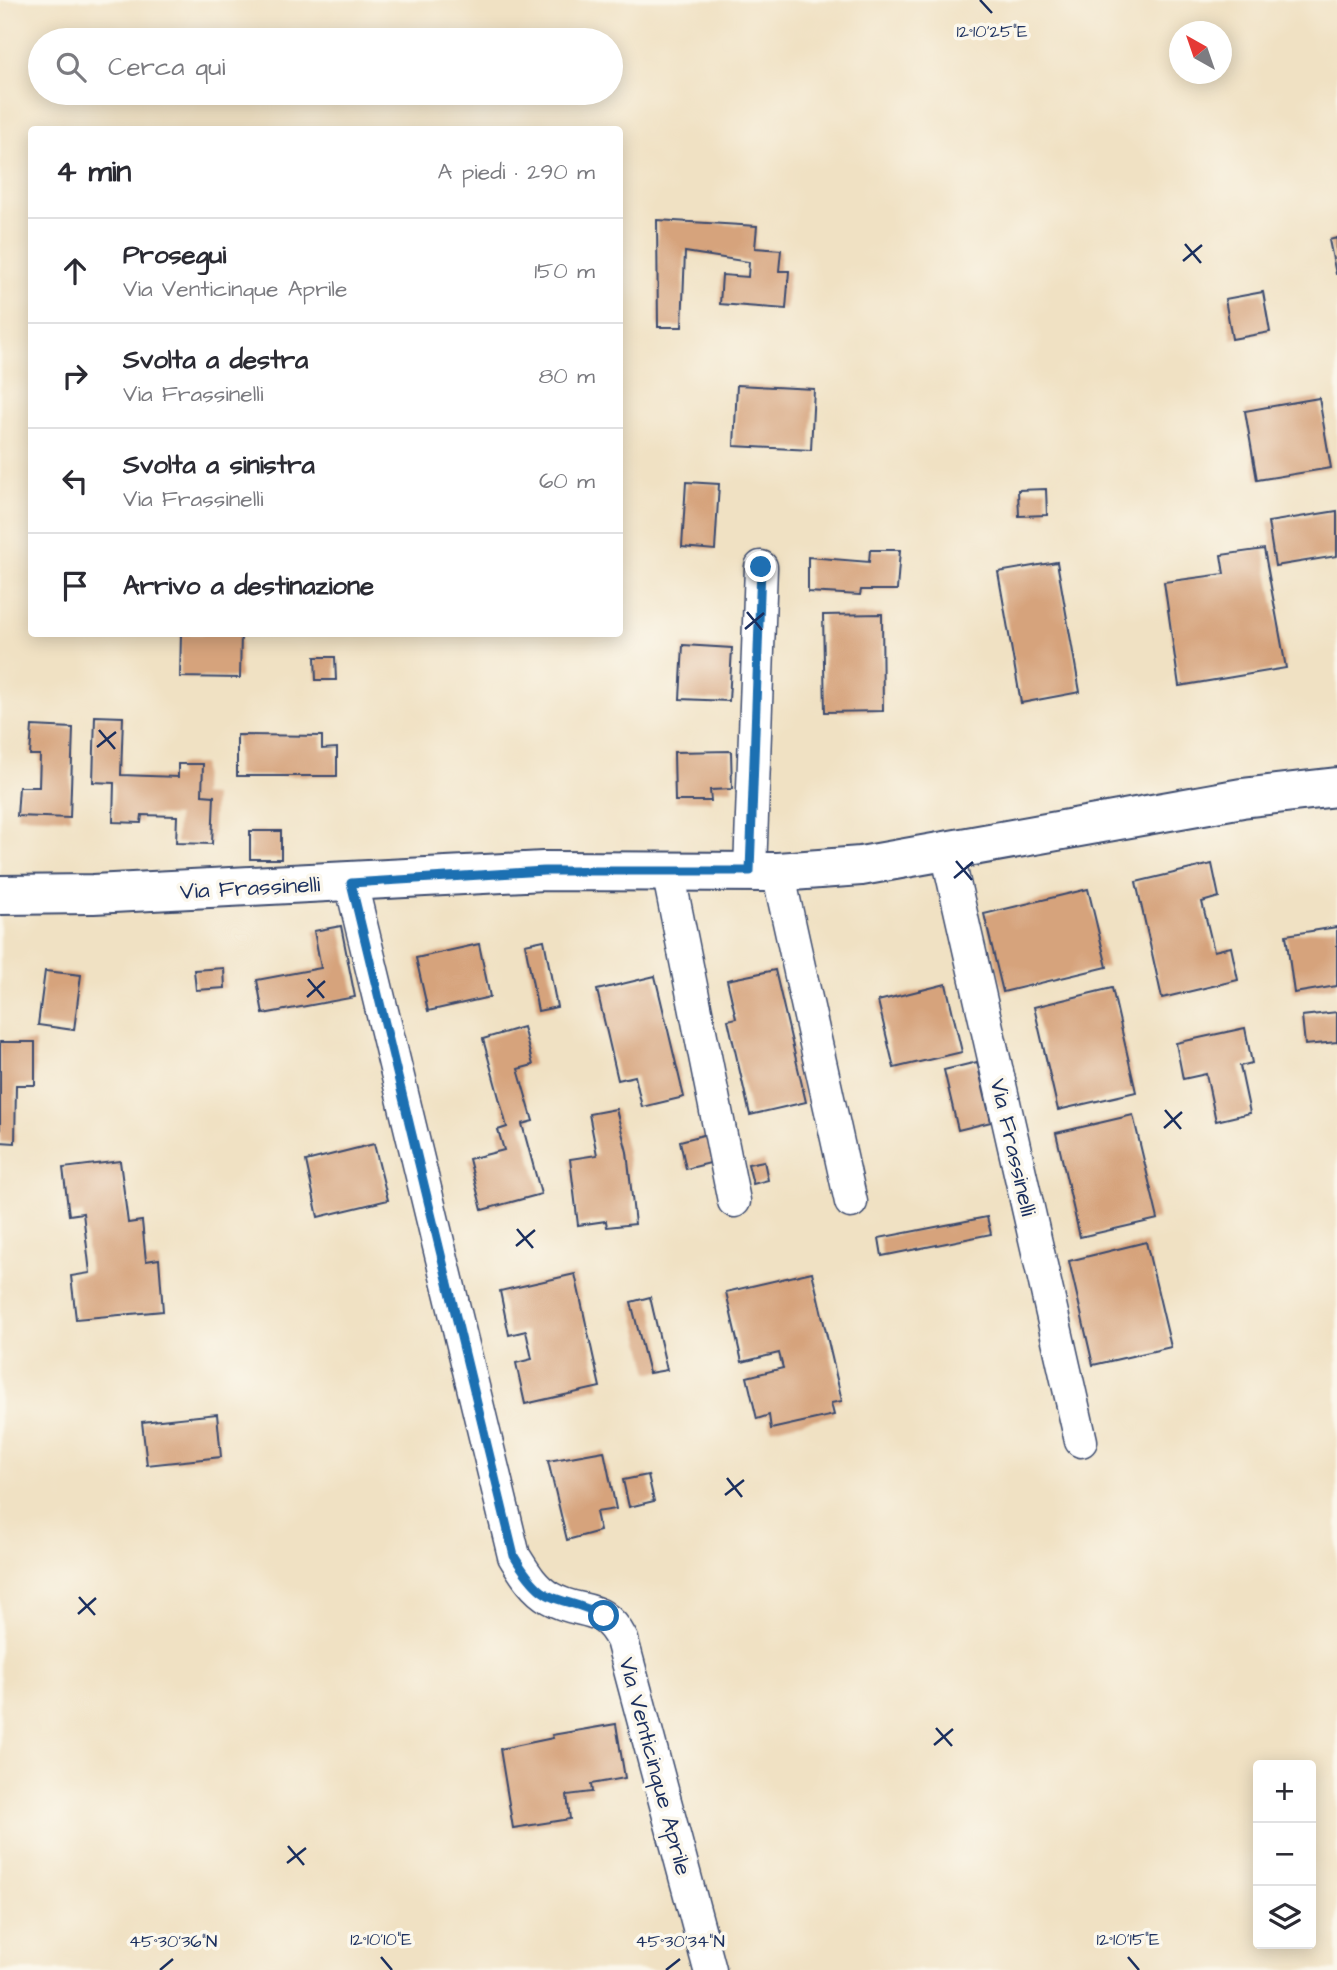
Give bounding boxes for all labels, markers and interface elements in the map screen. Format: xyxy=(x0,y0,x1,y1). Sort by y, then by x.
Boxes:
text: 12°10'25"E xyxy=(956,19,1028,44)
north arrow xyxy=(1169,21,1232,84)
search box xyxy=(28,28,623,105)
icon: search xyxy=(52,48,90,86)
text: Cerca qui xyxy=(108,49,225,85)
text: 4 min xyxy=(56,151,131,193)
text: A piedi · 290 m xyxy=(438,156,595,188)
text: Prosegui xyxy=(123,237,226,273)
icon: ahead xyxy=(56,252,94,290)
text: 150 m xyxy=(534,255,595,287)
text: Via Venticinque Aprile xyxy=(123,273,347,305)
text: Svolta a destra xyxy=(123,342,308,378)
icon: right xyxy=(56,357,94,395)
text: 80 m xyxy=(538,360,595,392)
text: Via Frassinelli xyxy=(123,378,263,410)
text: Svolta a sinistra xyxy=(123,447,315,483)
icon: left xyxy=(56,462,94,500)
text: 60 m xyxy=(539,465,595,497)
text: Via Frassinelli xyxy=(123,483,263,515)
route end xyxy=(745,551,776,582)
icon: arrive xyxy=(56,567,94,605)
text: Arrivo a destinazione xyxy=(123,568,374,604)
street label: Via Frassinelli xyxy=(179,868,321,908)
street label: Via Frassinelli xyxy=(982,1075,1045,1220)
route start xyxy=(588,1600,619,1631)
street label: Via Venticinque Aprile xyxy=(611,1654,700,1879)
map controls xyxy=(1253,1760,1316,1949)
button: + xyxy=(1253,1760,1316,1823)
button: − xyxy=(1253,1823,1316,1886)
button: layers xyxy=(1253,1886,1316,1949)
text: 12°10'10"E xyxy=(350,1927,412,1952)
text: 12°10'15"E xyxy=(1096,1927,1160,1952)
text: 45°30'36"N xyxy=(129,1929,217,1954)
text: 45°30'34"N xyxy=(635,1929,725,1954)

